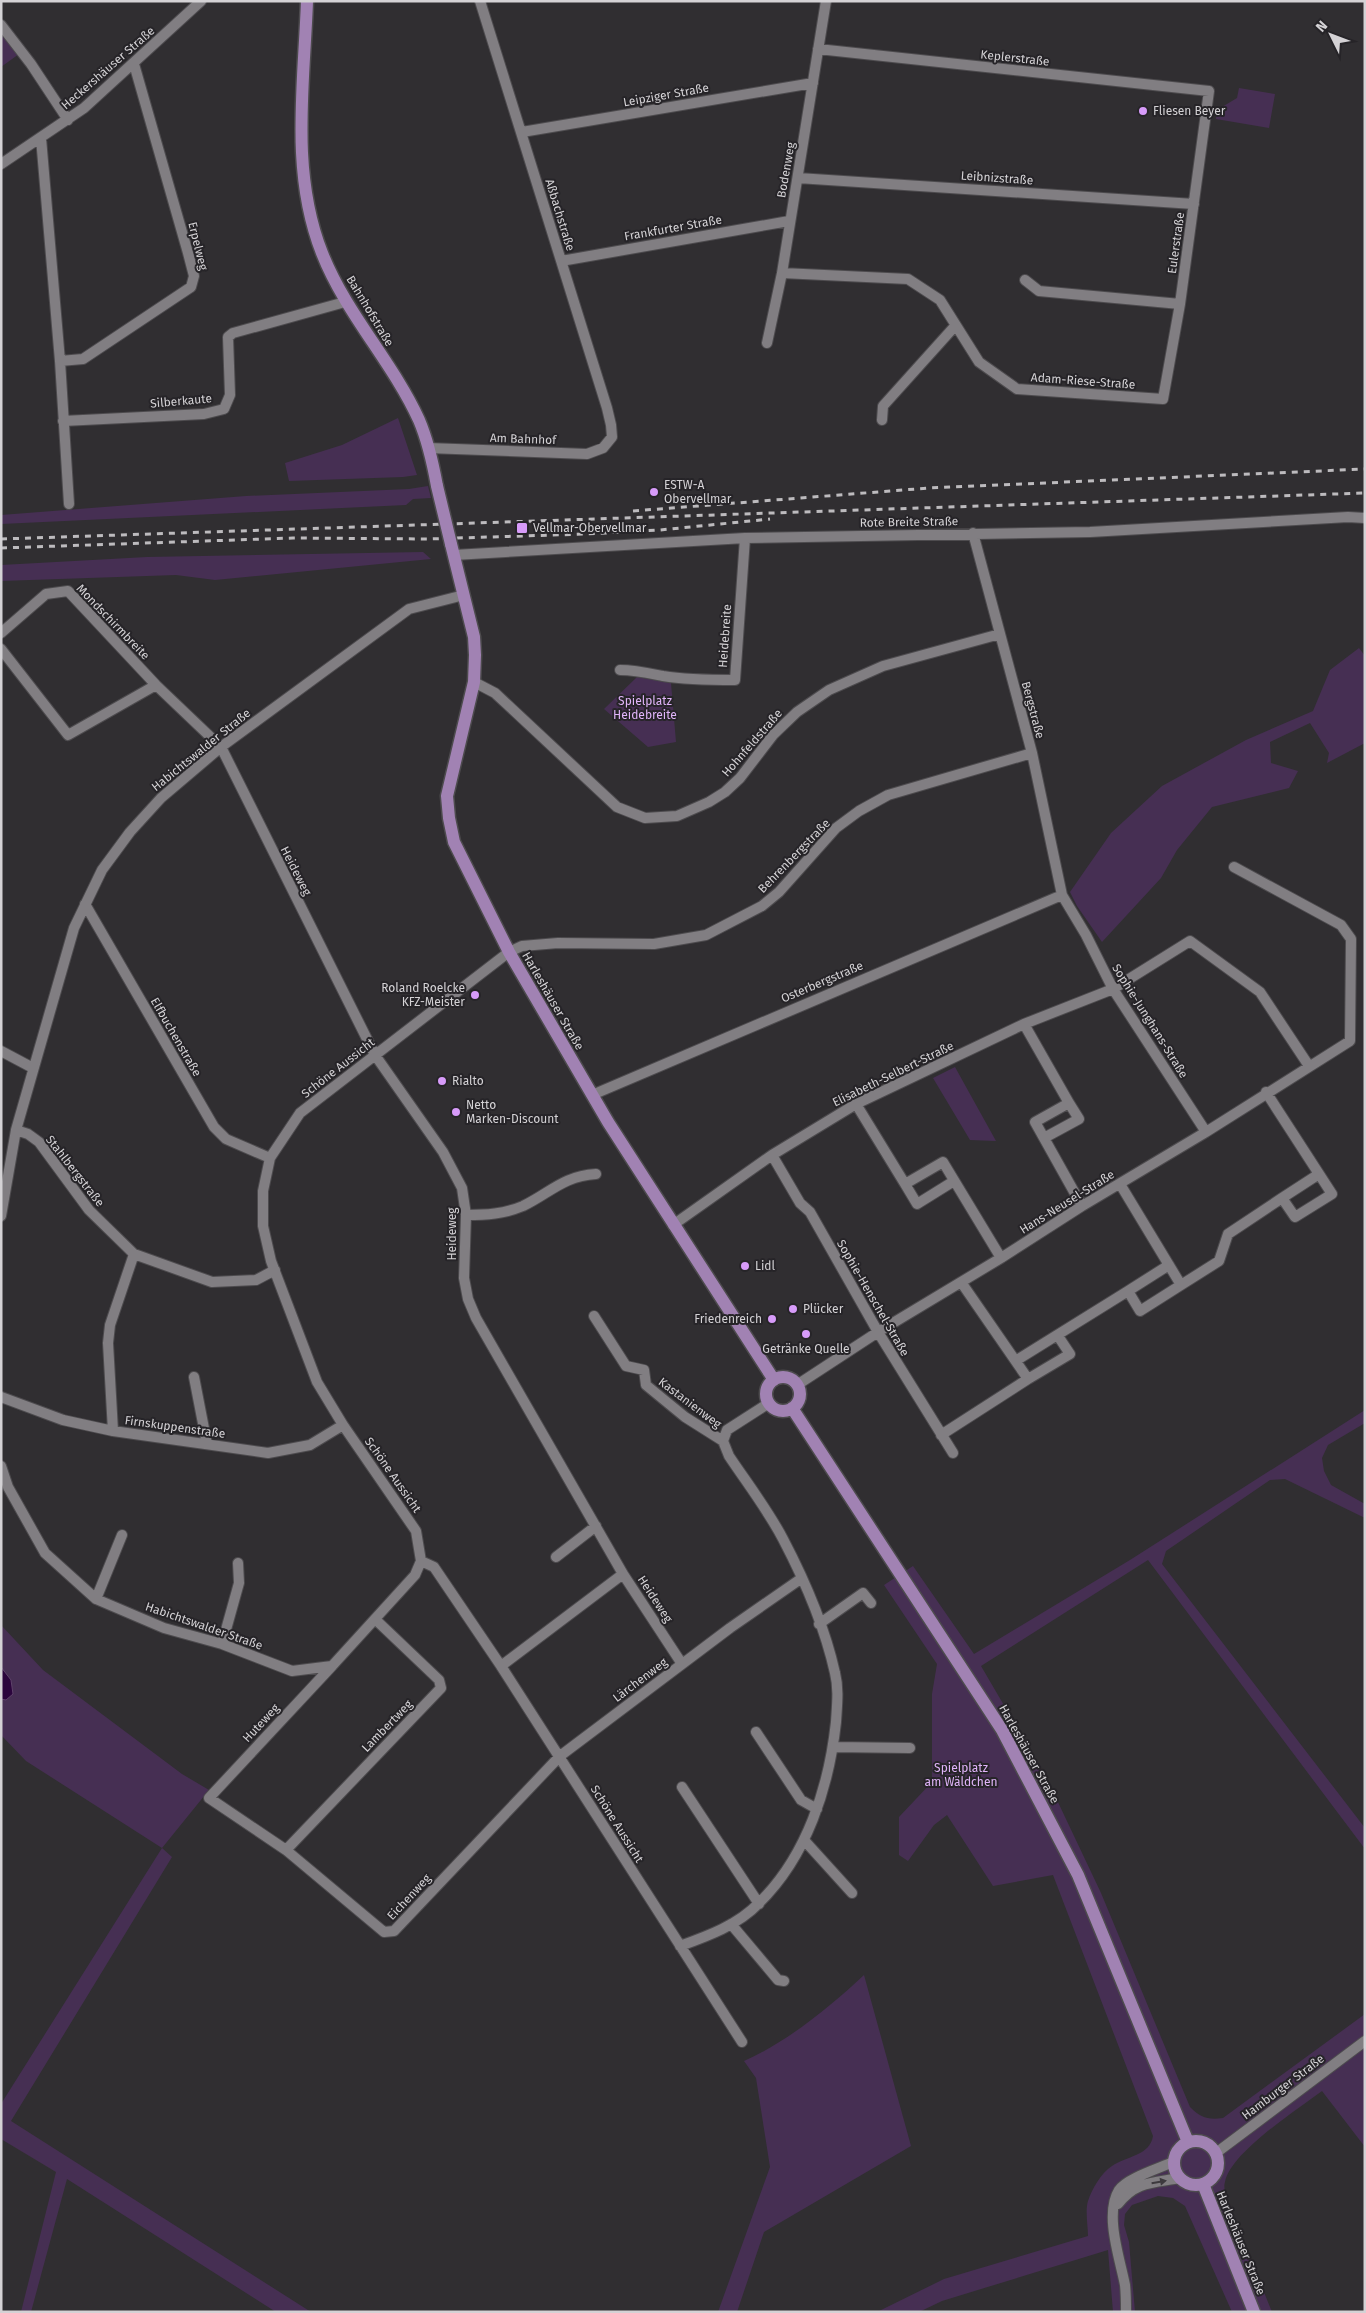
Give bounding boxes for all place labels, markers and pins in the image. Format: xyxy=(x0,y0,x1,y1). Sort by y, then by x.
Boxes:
place label: Fliesen Beyer xyxy=(1153,104,1226,118)
marker: Fliesen Beyer xyxy=(1137,105,1149,117)
place label: ESTW-A Obervellmar xyxy=(664,478,732,506)
marker: ESTW-A Obervellmar xyxy=(648,486,660,498)
marker: Vellmar-Obervellmar xyxy=(515,521,529,535)
place label: Vellmar-Obervellmar xyxy=(533,521,647,535)
place label: Roland Roelcke KFZ-Meister xyxy=(381,981,465,1009)
marker: Roland Roelcke KFZ-Meister xyxy=(469,989,481,1001)
place label: Rialto xyxy=(452,1074,484,1088)
marker: Rialto xyxy=(436,1075,448,1087)
place label: Netto Marken-Discount xyxy=(466,1098,559,1126)
marker: Netto Marken-Discount xyxy=(450,1106,462,1118)
place label: Lidl xyxy=(755,1259,776,1273)
marker: Lidl xyxy=(739,1260,751,1272)
place label: Plücker xyxy=(803,1302,844,1316)
marker: Plücker xyxy=(787,1303,799,1315)
place label: Friedenreich xyxy=(694,1312,762,1326)
marker: Friedenreich xyxy=(766,1313,778,1325)
marker: Getränke Quelle xyxy=(800,1328,812,1340)
place label: Getränke Quelle xyxy=(762,1342,850,1356)

